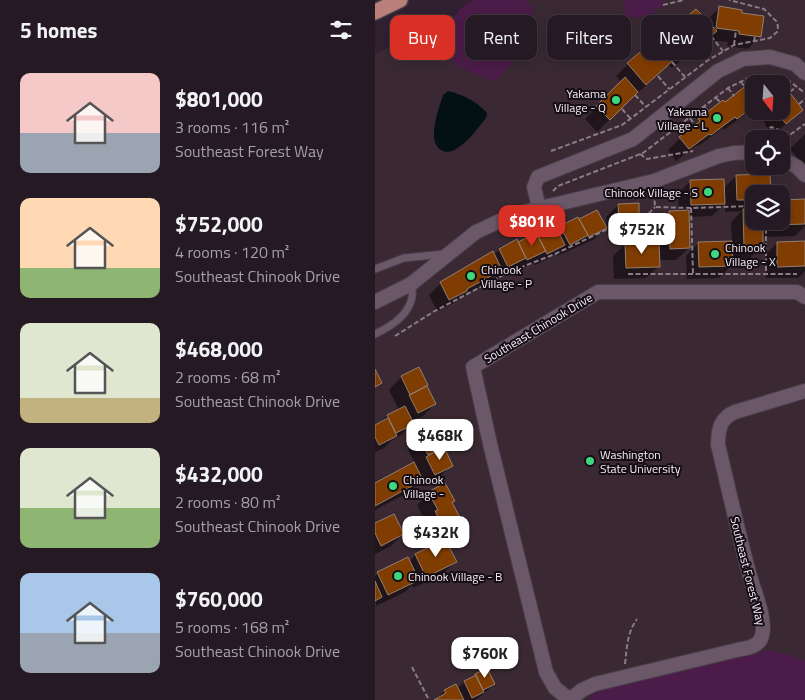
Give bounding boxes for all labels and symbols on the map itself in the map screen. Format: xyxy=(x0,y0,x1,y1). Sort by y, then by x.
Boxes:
north arrow xyxy=(745,75,790,120)
place label: Yakama Village - Q xyxy=(554,84,606,117)
marker: Yakama Village - Q xyxy=(610,94,622,106)
place label: Yakama Village - L xyxy=(657,102,707,135)
marker: Yakama Village - L xyxy=(711,112,723,124)
place label: Chinook Village - S xyxy=(604,183,698,202)
marker: Chinook Village - S xyxy=(702,186,714,198)
pin: $801K xyxy=(497,204,567,247)
pin: $752K xyxy=(607,212,677,255)
place label: Chinook Village - X xyxy=(725,238,776,271)
marker: Chinook Village - X xyxy=(709,248,721,260)
place label: Chinook Village - P xyxy=(481,260,532,293)
marker: Chinook Village - P xyxy=(465,270,477,282)
street label: Southeast Chinook Drive xyxy=(480,288,596,368)
pin: $468K xyxy=(405,418,475,461)
place label: Washington State University xyxy=(600,445,681,478)
marker: Washington State University xyxy=(584,455,596,467)
place label: Chinook Village - xyxy=(403,470,444,503)
marker: Chinook Village - xyxy=(387,480,399,492)
street label: Southeast Forest Way xyxy=(725,515,771,628)
pin: $432K xyxy=(401,516,471,558)
place label: Chinook Village - B xyxy=(408,567,502,586)
marker: Chinook Village - B xyxy=(392,570,404,582)
pin: $760K xyxy=(450,636,520,679)

